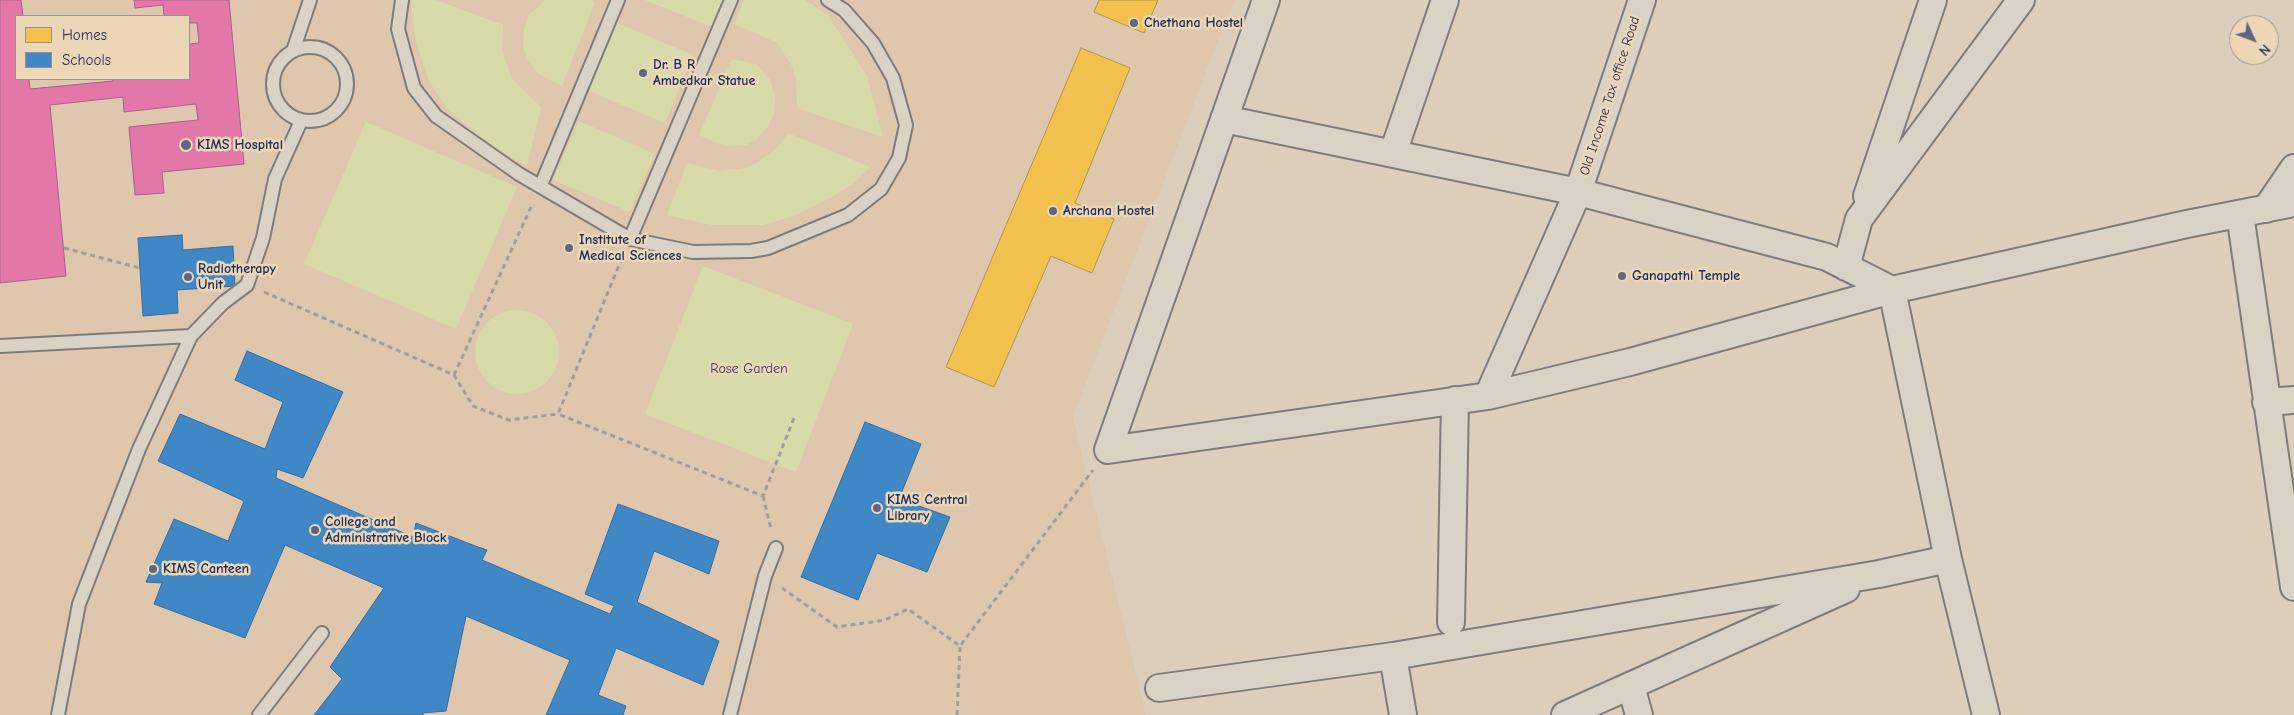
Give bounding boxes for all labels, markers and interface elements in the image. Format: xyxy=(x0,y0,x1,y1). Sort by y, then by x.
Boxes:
street label: Old Income Tax office Road xyxy=(1576,14,1644,178)
legend xyxy=(15,15,190,80)
place label: Chethana Hostel xyxy=(1144,15,1243,31)
north arrow xyxy=(2229,15,2279,65)
marker: Chethana Hostel xyxy=(1128,17,1140,29)
text: Homes xyxy=(62,26,107,44)
text: N xyxy=(2255,41,2274,59)
text: Schools xyxy=(62,51,111,69)
place label: Dr. B R Ambedkar Statue xyxy=(653,57,755,90)
marker: Dr. B R Ambedkar Statue xyxy=(637,67,649,79)
place label: KIMS Hospital xyxy=(197,137,283,153)
marker: KIMS Hospital xyxy=(179,138,193,152)
place label: Archana Hostel xyxy=(1063,203,1154,219)
marker: Archana Hostel xyxy=(1047,205,1059,217)
place label: Institute of Medical Sciences xyxy=(579,232,681,264)
marker: Institute of Medical Sciences xyxy=(563,242,575,254)
place label: Radiotherapy Unit xyxy=(198,261,276,294)
place label: Ganapathi Temple xyxy=(1632,268,1740,284)
marker: Ganapathi Temple xyxy=(1616,270,1628,282)
marker: Radiotherapy Unit xyxy=(182,271,194,283)
park label: Rose Garden xyxy=(710,361,788,377)
place label: KIMS Central Library xyxy=(887,492,968,524)
marker: KIMS Central Library xyxy=(871,502,883,514)
place label: College and Administrative Block xyxy=(325,514,447,546)
marker: College and Administrative Block xyxy=(309,524,321,536)
place label: KIMS Canteen xyxy=(163,561,249,577)
marker: KIMS Canteen xyxy=(147,563,159,575)

